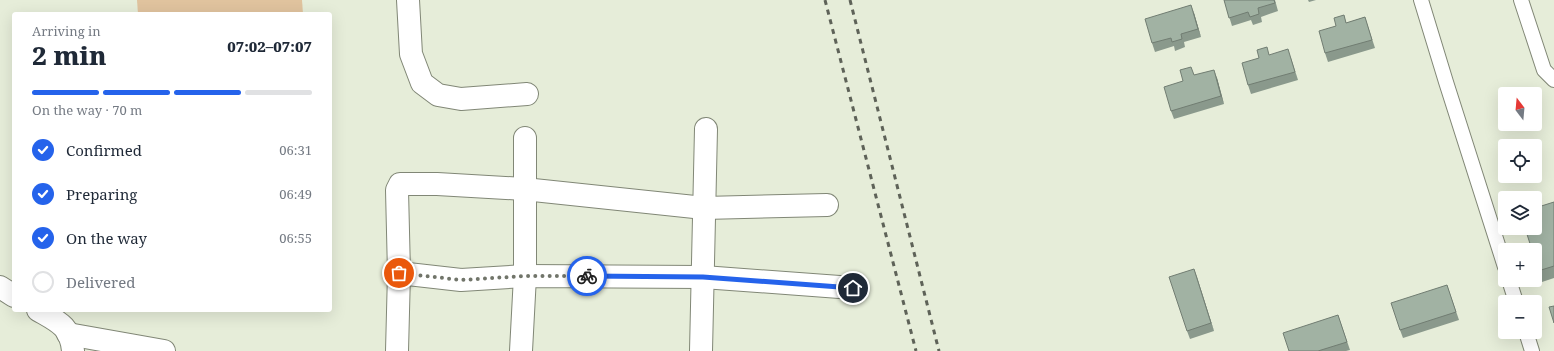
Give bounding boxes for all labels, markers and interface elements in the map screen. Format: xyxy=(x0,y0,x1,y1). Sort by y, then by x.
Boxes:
text: Arriving in xyxy=(32,22,101,40)
text: 07:02–07:07 xyxy=(227,36,312,56)
text: 2 min xyxy=(32,37,107,73)
north arrow xyxy=(1498,87,1542,131)
map controls xyxy=(1498,87,1542,339)
text: On the way · 70 m xyxy=(32,101,142,119)
icon: check xyxy=(32,139,54,161)
button: locate xyxy=(1498,139,1542,183)
text: Confirmed xyxy=(66,140,142,160)
text: 06:31 xyxy=(279,141,312,159)
icon: check xyxy=(32,183,54,205)
text: Preparing xyxy=(66,184,137,204)
text: 06:49 xyxy=(279,185,312,203)
button: layers xyxy=(1498,191,1542,235)
icon: check xyxy=(32,227,54,249)
text: On the way xyxy=(66,228,147,248)
text: 06:55 xyxy=(279,229,312,247)
button: + xyxy=(1498,243,1542,287)
pin xyxy=(382,256,416,290)
courier xyxy=(567,256,607,296)
icon: bag xyxy=(388,262,410,284)
icon: bike xyxy=(576,265,598,287)
pin xyxy=(836,271,870,305)
text: Delivered xyxy=(66,272,135,292)
icon: home xyxy=(842,277,864,299)
button: − xyxy=(1498,295,1542,339)

